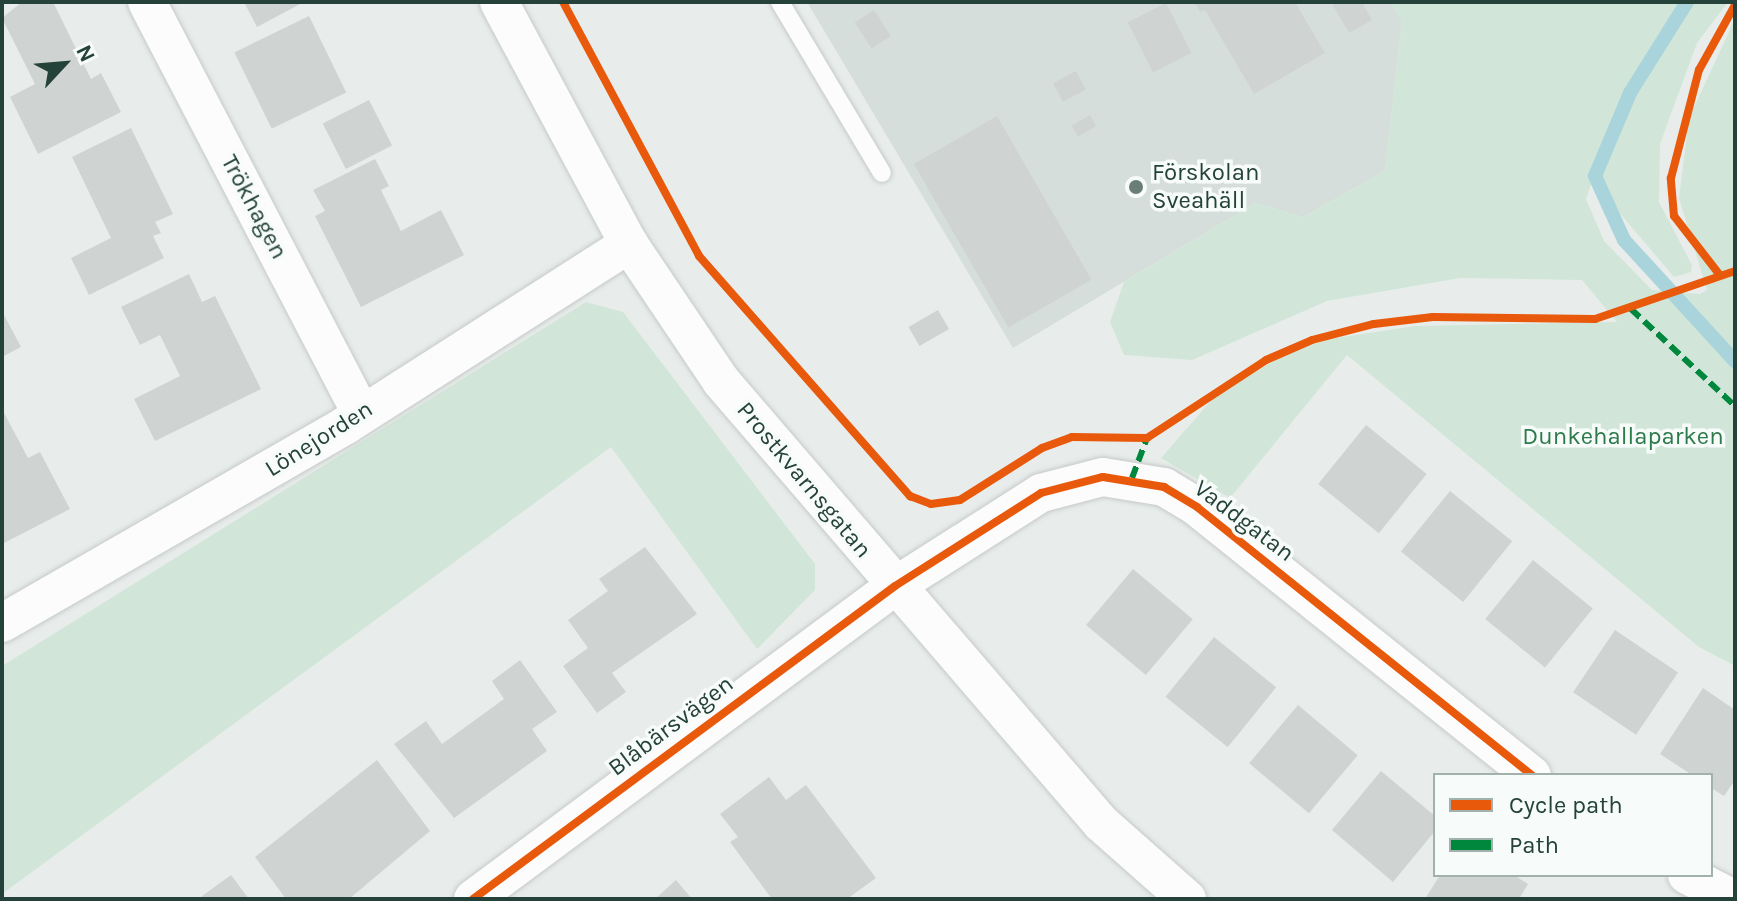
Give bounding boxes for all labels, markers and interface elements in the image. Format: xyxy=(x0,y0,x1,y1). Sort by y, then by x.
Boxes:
north arrow xyxy=(24,24,104,104)
text: N xyxy=(70,41,101,66)
street label: Trökhagen xyxy=(215,150,293,264)
place label: Förskolan Sveahäll xyxy=(1152,159,1259,215)
marker: Förskolan Sveahäll xyxy=(1127,178,1145,196)
street label: Lönejorden xyxy=(260,395,378,483)
street label: Prostkvarnsgatan xyxy=(730,396,878,564)
park label: Dunkehallaparken xyxy=(1522,423,1724,451)
street label: Vaddgatan xyxy=(1188,474,1300,568)
street label: Blåbärsvägen xyxy=(603,670,739,782)
legend xyxy=(1433,773,1713,877)
text: Cycle path xyxy=(1509,791,1623,819)
text: Path xyxy=(1509,831,1559,859)

